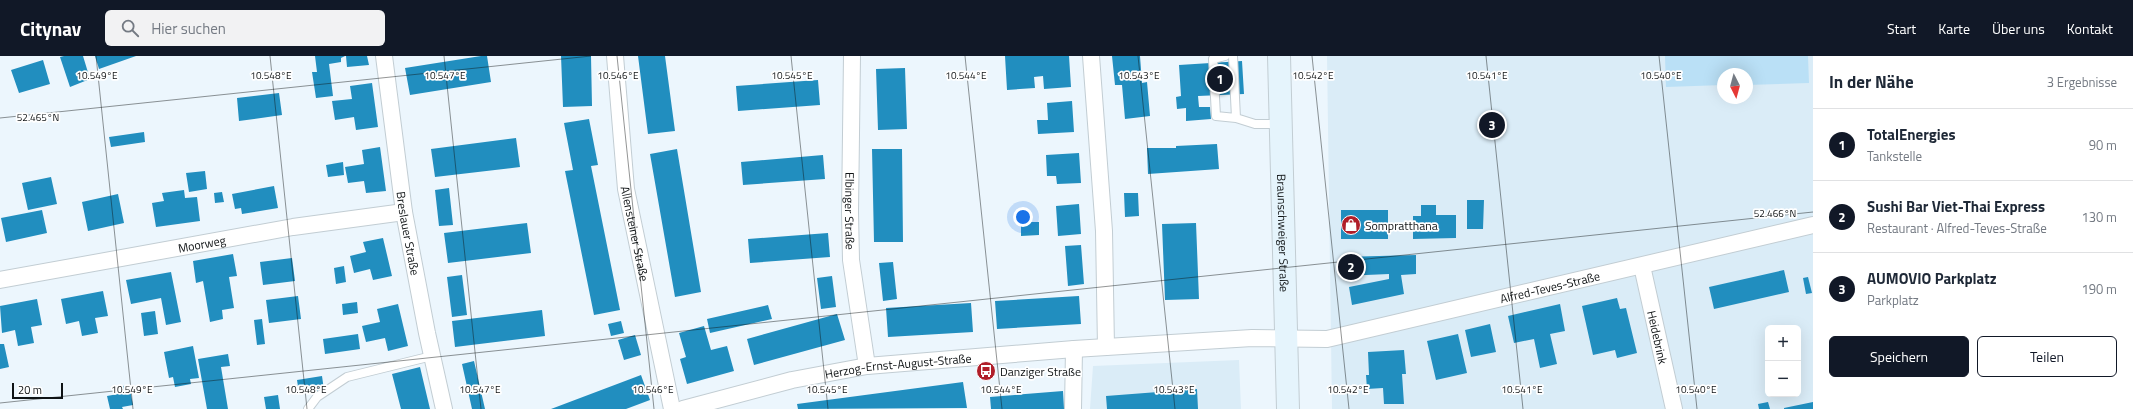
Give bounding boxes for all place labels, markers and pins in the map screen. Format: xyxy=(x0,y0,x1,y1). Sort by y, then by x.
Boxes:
pin: 1 xyxy=(1207,64,1233,94)
pin: 3 xyxy=(1479,110,1505,140)
shop icon: Sompratthana xyxy=(1340,214,1362,236)
place label: Sompratthana xyxy=(1365,216,1438,235)
pin: 2 xyxy=(1338,252,1364,282)
bus stop icon: Danziger Straße xyxy=(975,360,997,382)
place label: Danziger Straße xyxy=(1000,362,1081,381)

